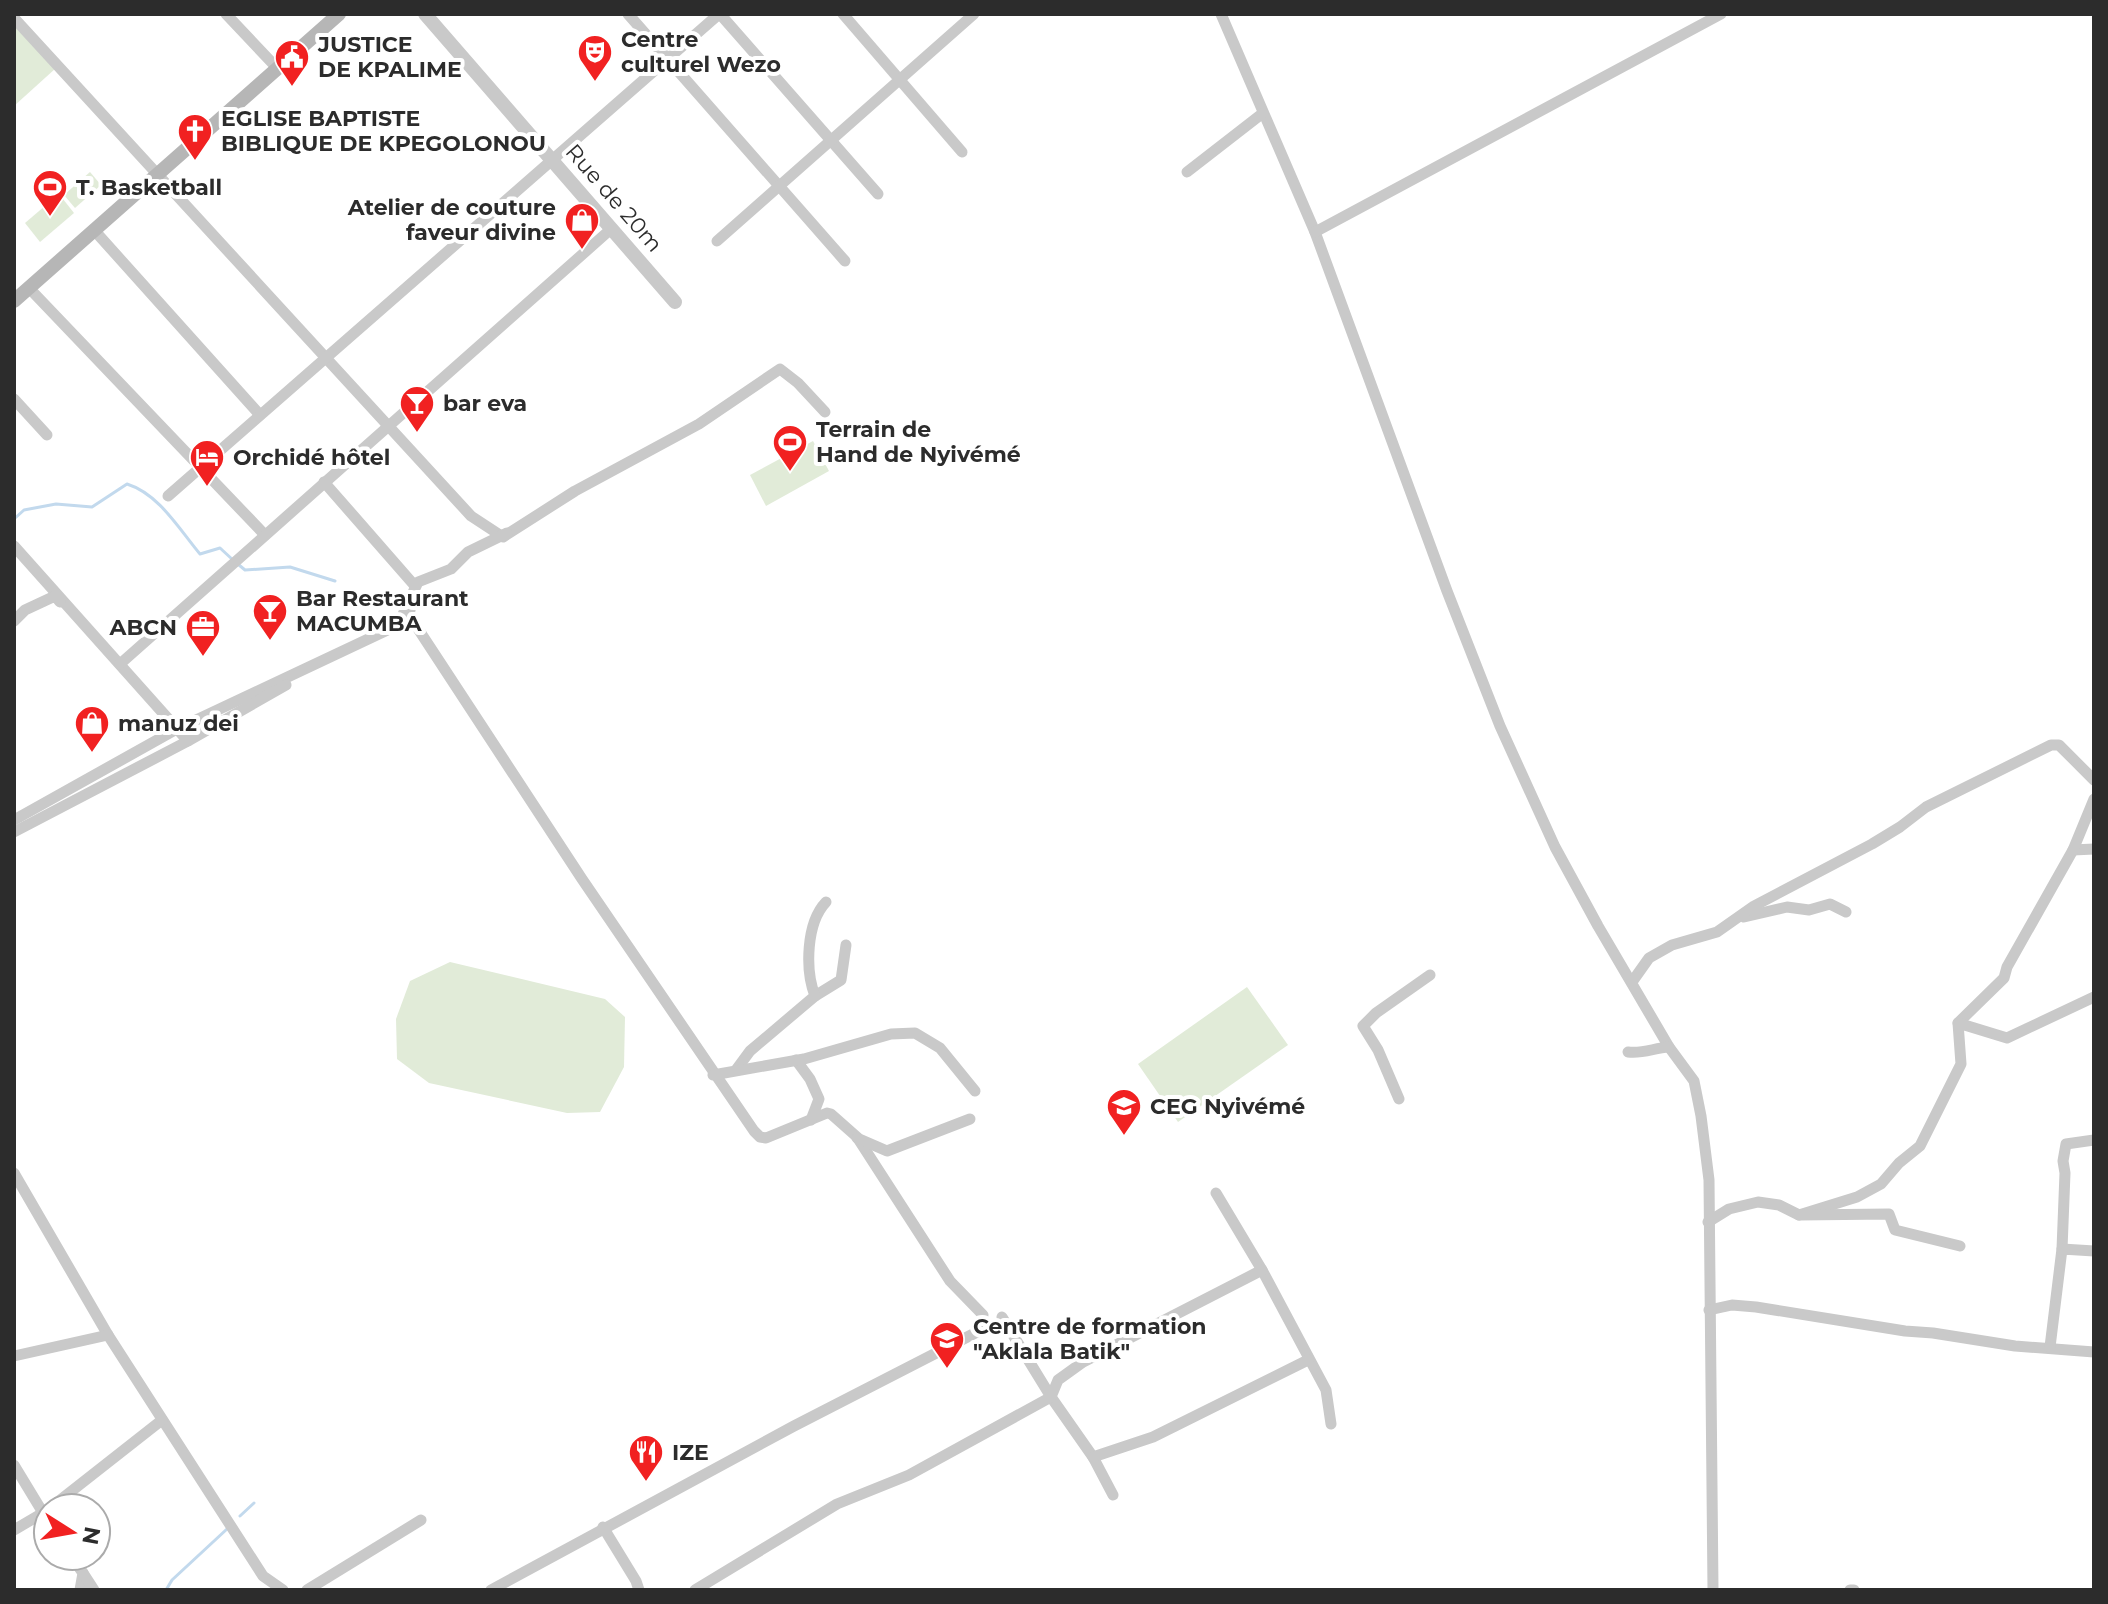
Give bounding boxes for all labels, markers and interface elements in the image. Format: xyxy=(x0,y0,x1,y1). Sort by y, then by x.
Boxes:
place label: Centre culturel Wezo xyxy=(621,26,781,78)
place label: JUSTICE DE KPALIME xyxy=(317,31,462,83)
theatre icon: Centre culturel Wezo xyxy=(576,33,614,83)
public building icon: JUSTICE DE KPALIME xyxy=(273,38,311,88)
place label: EGLISE BAPTISTE BIBLIQUE DE KPEGOLONOU xyxy=(221,105,546,157)
church icon: EGLISE BAPTISTE BIBLIQUE DE KPEGOLONOU xyxy=(176,112,214,162)
street label: Rue de 20m xyxy=(560,139,668,257)
sports icon: T. Basketball xyxy=(31,168,69,218)
place label: T. Basketball xyxy=(76,174,222,201)
place label: Atelier de couture faveur divine xyxy=(347,194,556,246)
shop icon: Atelier de couture faveur divine xyxy=(563,201,601,251)
bar icon: bar eva xyxy=(398,384,436,434)
place label: bar eva xyxy=(443,390,527,417)
place label: Terrain de Hand de Nyivémé xyxy=(816,416,1021,468)
sports icon: Terrain de Hand de Nyivémé xyxy=(771,423,809,473)
hotel icon: Orchidé hôtel xyxy=(188,438,226,488)
place label: Orchidé hôtel xyxy=(233,444,390,471)
place label: Bar Restaurant MACUMBA xyxy=(296,585,469,637)
bar icon: Bar Restaurant MACUMBA xyxy=(251,592,289,642)
office icon: ABCN xyxy=(184,608,222,658)
place label: ABCN xyxy=(109,614,177,641)
shop icon: manuz dei xyxy=(73,704,111,754)
place label: manuz dei xyxy=(118,710,239,737)
school or university icon: CEG Nyivémé xyxy=(1105,1087,1143,1137)
place label: CEG Nyivémé xyxy=(1150,1093,1305,1120)
place label: Centre de formation "Aklala Batik" xyxy=(973,1313,1207,1365)
school or university icon: Centre de formation "Aklala Batik" xyxy=(928,1320,966,1370)
restaurant icon: IZE xyxy=(627,1433,665,1483)
place label: IZE xyxy=(672,1439,709,1466)
north arrow xyxy=(32,1492,112,1572)
text: N xyxy=(76,1524,106,1547)

